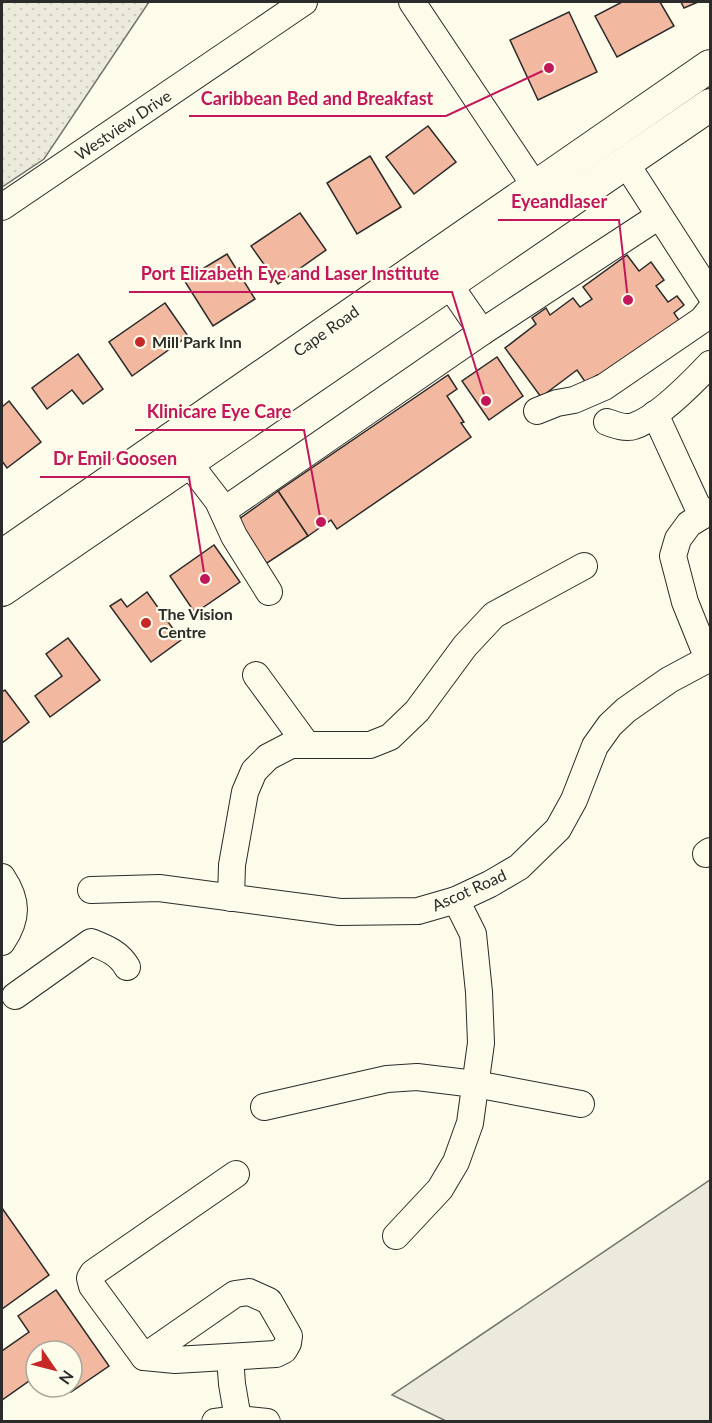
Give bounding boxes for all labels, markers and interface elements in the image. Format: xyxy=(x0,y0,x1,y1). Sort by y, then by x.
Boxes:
callout: Caribbean Bed and Breakfast xyxy=(189,80,446,116)
street label: Westview Drive xyxy=(71,85,174,164)
text: Caribbean Bed and Breakfast xyxy=(201,87,434,109)
callout: Eyeandlaser xyxy=(498,184,619,220)
text: Eyeandlaser xyxy=(511,190,607,212)
callout: Port Elizabeth Eye and Laser Institute xyxy=(129,256,452,292)
text: Port Elizabeth Eye and Laser Institute xyxy=(141,262,440,284)
street label: Cape Road xyxy=(289,301,362,360)
place label: Mill Park Inn xyxy=(152,332,242,351)
marker: Mill Park Inn xyxy=(133,335,147,349)
callout: Klinicare Eye Care xyxy=(135,394,304,430)
text: Klinicare Eye Care xyxy=(147,400,292,422)
callout: Dr Emil Goosen xyxy=(40,441,189,477)
text: Dr Emil Goosen xyxy=(53,447,177,469)
place label: The Vision Centre xyxy=(158,604,233,641)
marker: The Vision Centre xyxy=(139,616,153,630)
street label: Ascot Road xyxy=(429,865,509,914)
north arrow xyxy=(24,1339,84,1399)
text: N xyxy=(55,1367,78,1388)

